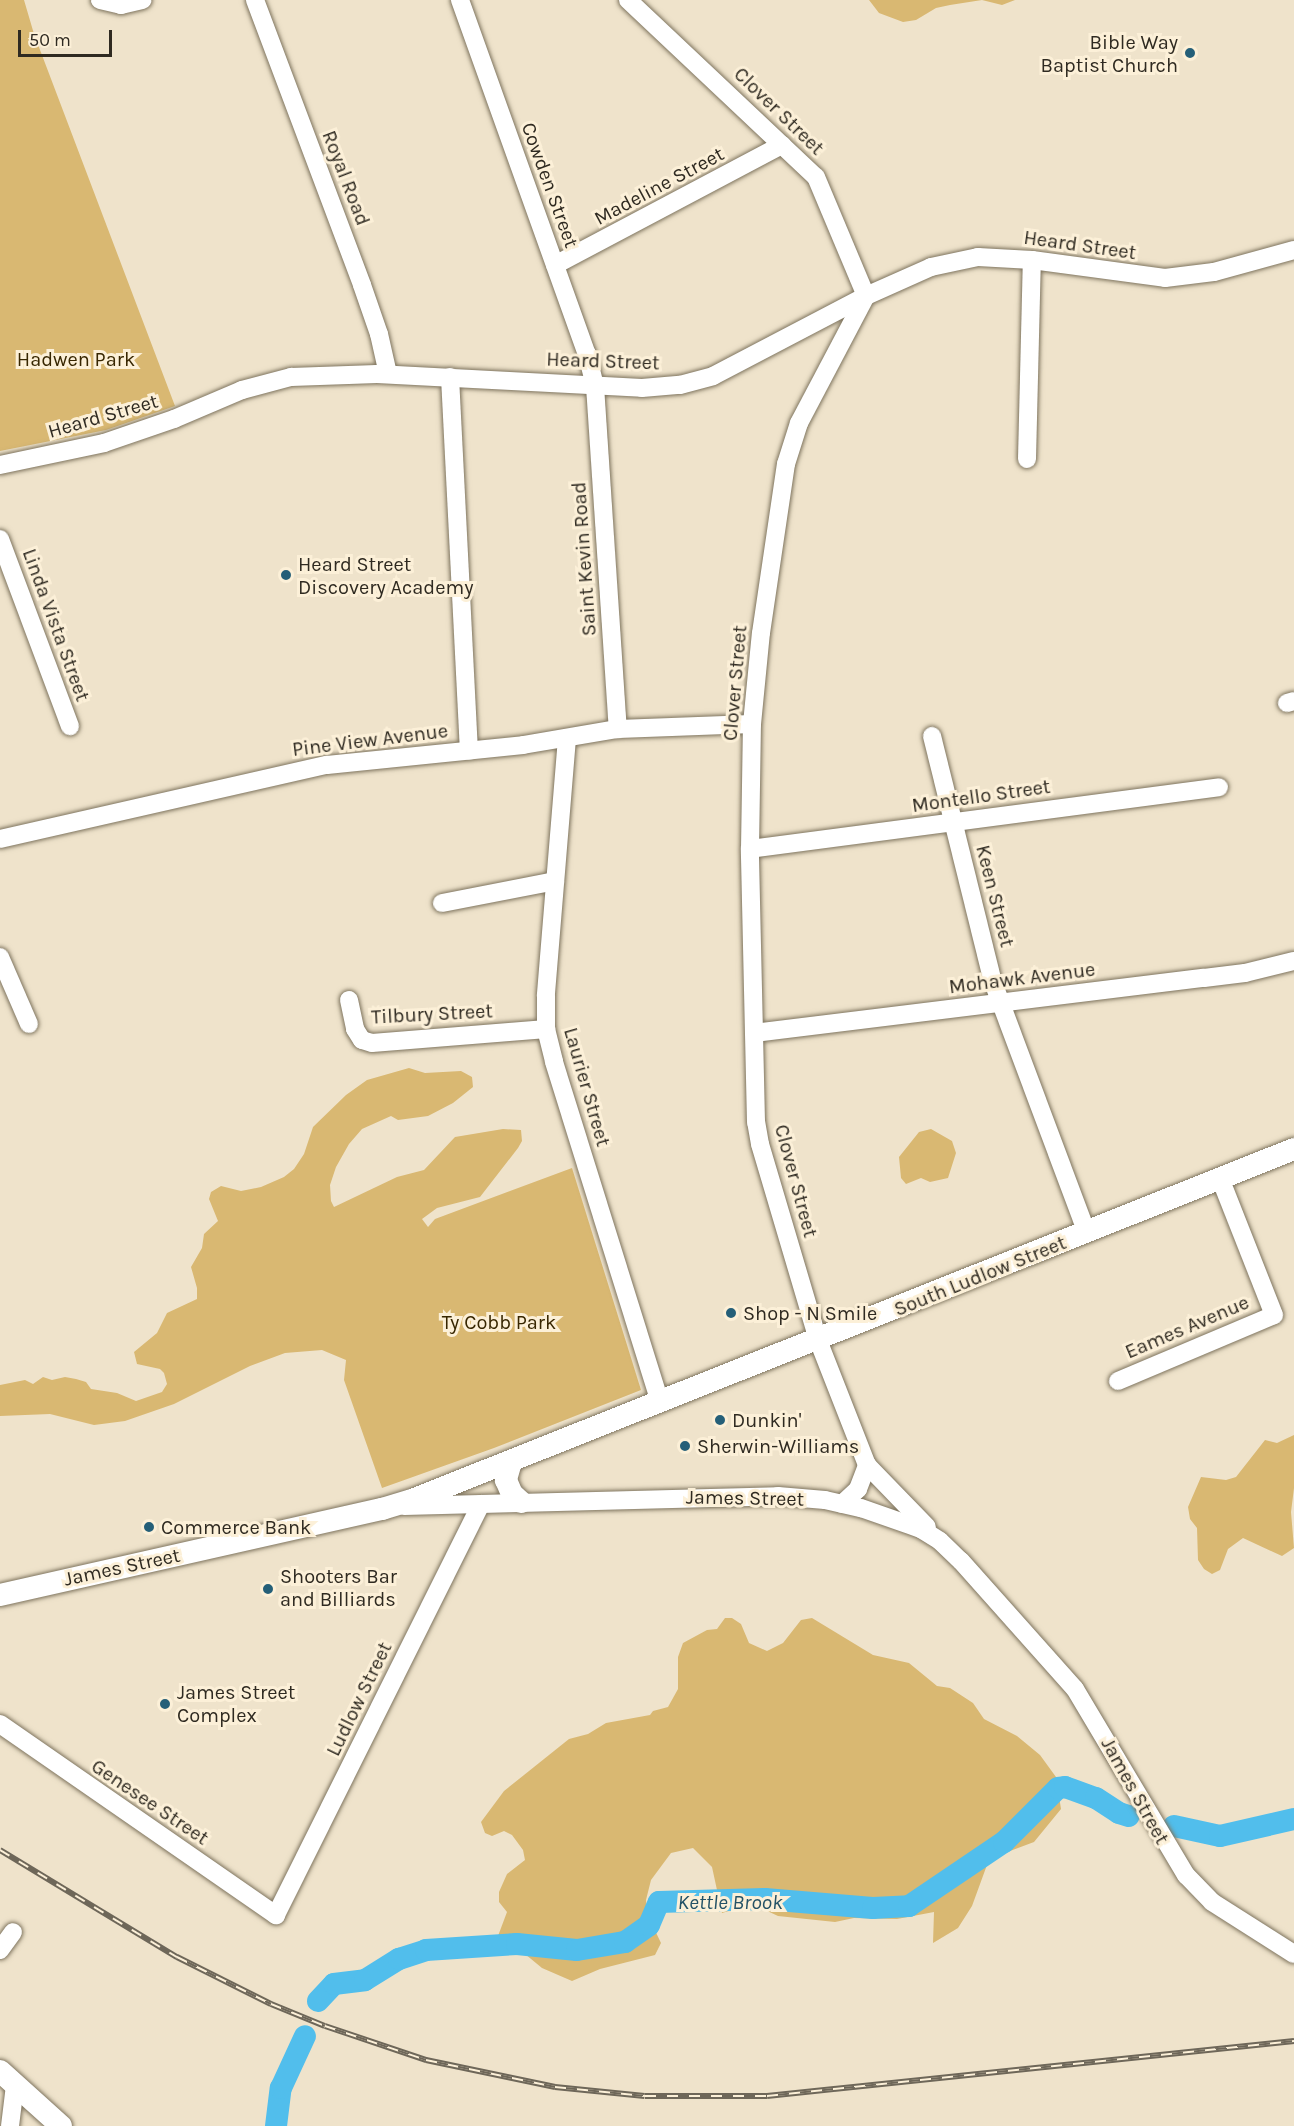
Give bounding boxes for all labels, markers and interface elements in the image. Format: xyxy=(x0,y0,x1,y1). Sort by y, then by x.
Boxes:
scale bar xyxy=(21,18,116,56)
text: 50 m xyxy=(29,29,71,51)
place label: Bible Way Baptist Church xyxy=(1041,30,1178,77)
marker: Bible Way Baptist Church xyxy=(1183,46,1197,60)
street label: Clover Street xyxy=(729,62,829,160)
street label: Cowden Street xyxy=(516,119,584,251)
street label: Royal Road xyxy=(317,127,375,229)
street label: Madeline Street xyxy=(590,142,728,230)
street label: Heard Street xyxy=(1022,225,1138,265)
park label: Hadwen Park xyxy=(17,347,135,371)
street label: Heard Street xyxy=(546,347,660,375)
street label: Heard Street xyxy=(45,389,161,443)
street label: Saint Kevin Road xyxy=(567,481,601,637)
street label: Linda Vista Street xyxy=(17,545,95,705)
place label: Heard Street Discovery Academy xyxy=(298,552,473,599)
marker: Heard Street Discovery Academy xyxy=(279,568,293,582)
street label: Clover Street xyxy=(718,624,752,742)
street label: Pine View Avenue xyxy=(291,719,449,761)
street label: Montello Street xyxy=(910,774,1052,818)
street label: Keen Street xyxy=(971,842,1019,950)
street label: Mohawk Avenue xyxy=(947,957,1097,999)
street label: Tilbury Street xyxy=(371,999,493,1029)
street label: Laurier Street xyxy=(559,1025,615,1149)
street label: Clover Street xyxy=(769,1122,823,1240)
street label: South Ludlow Street xyxy=(890,1231,1070,1321)
street label: Eames Avenue xyxy=(1121,1290,1253,1364)
place label: Shop - N Smile xyxy=(743,1301,877,1325)
marker: Shop - N Smile xyxy=(724,1306,738,1320)
park label: Ty Cobb Park xyxy=(442,1310,556,1334)
place label: Dunkin' xyxy=(732,1408,801,1432)
marker: Dunkin' xyxy=(713,1413,727,1427)
place label: Sherwin-Williams xyxy=(697,1434,859,1458)
marker: Sherwin-Williams xyxy=(678,1439,692,1453)
street label: James Street xyxy=(686,1485,804,1511)
place label: Commerce Bank xyxy=(161,1515,311,1539)
marker: Commerce Bank xyxy=(142,1520,156,1534)
street label: James Street xyxy=(62,1543,182,1591)
place label: Shooters Bar and Billiards xyxy=(280,1565,397,1612)
marker: Shooters Bar and Billiards xyxy=(261,1582,275,1596)
street label: Ludlow Street xyxy=(321,1638,397,1760)
place label: James Street Complex xyxy=(177,1680,295,1727)
marker: James Street Complex xyxy=(158,1697,172,1711)
street label: James Street xyxy=(1096,1733,1174,1849)
street label: Genesee Street xyxy=(87,1754,213,1850)
water label: Kettle Brook xyxy=(677,1889,783,1915)

